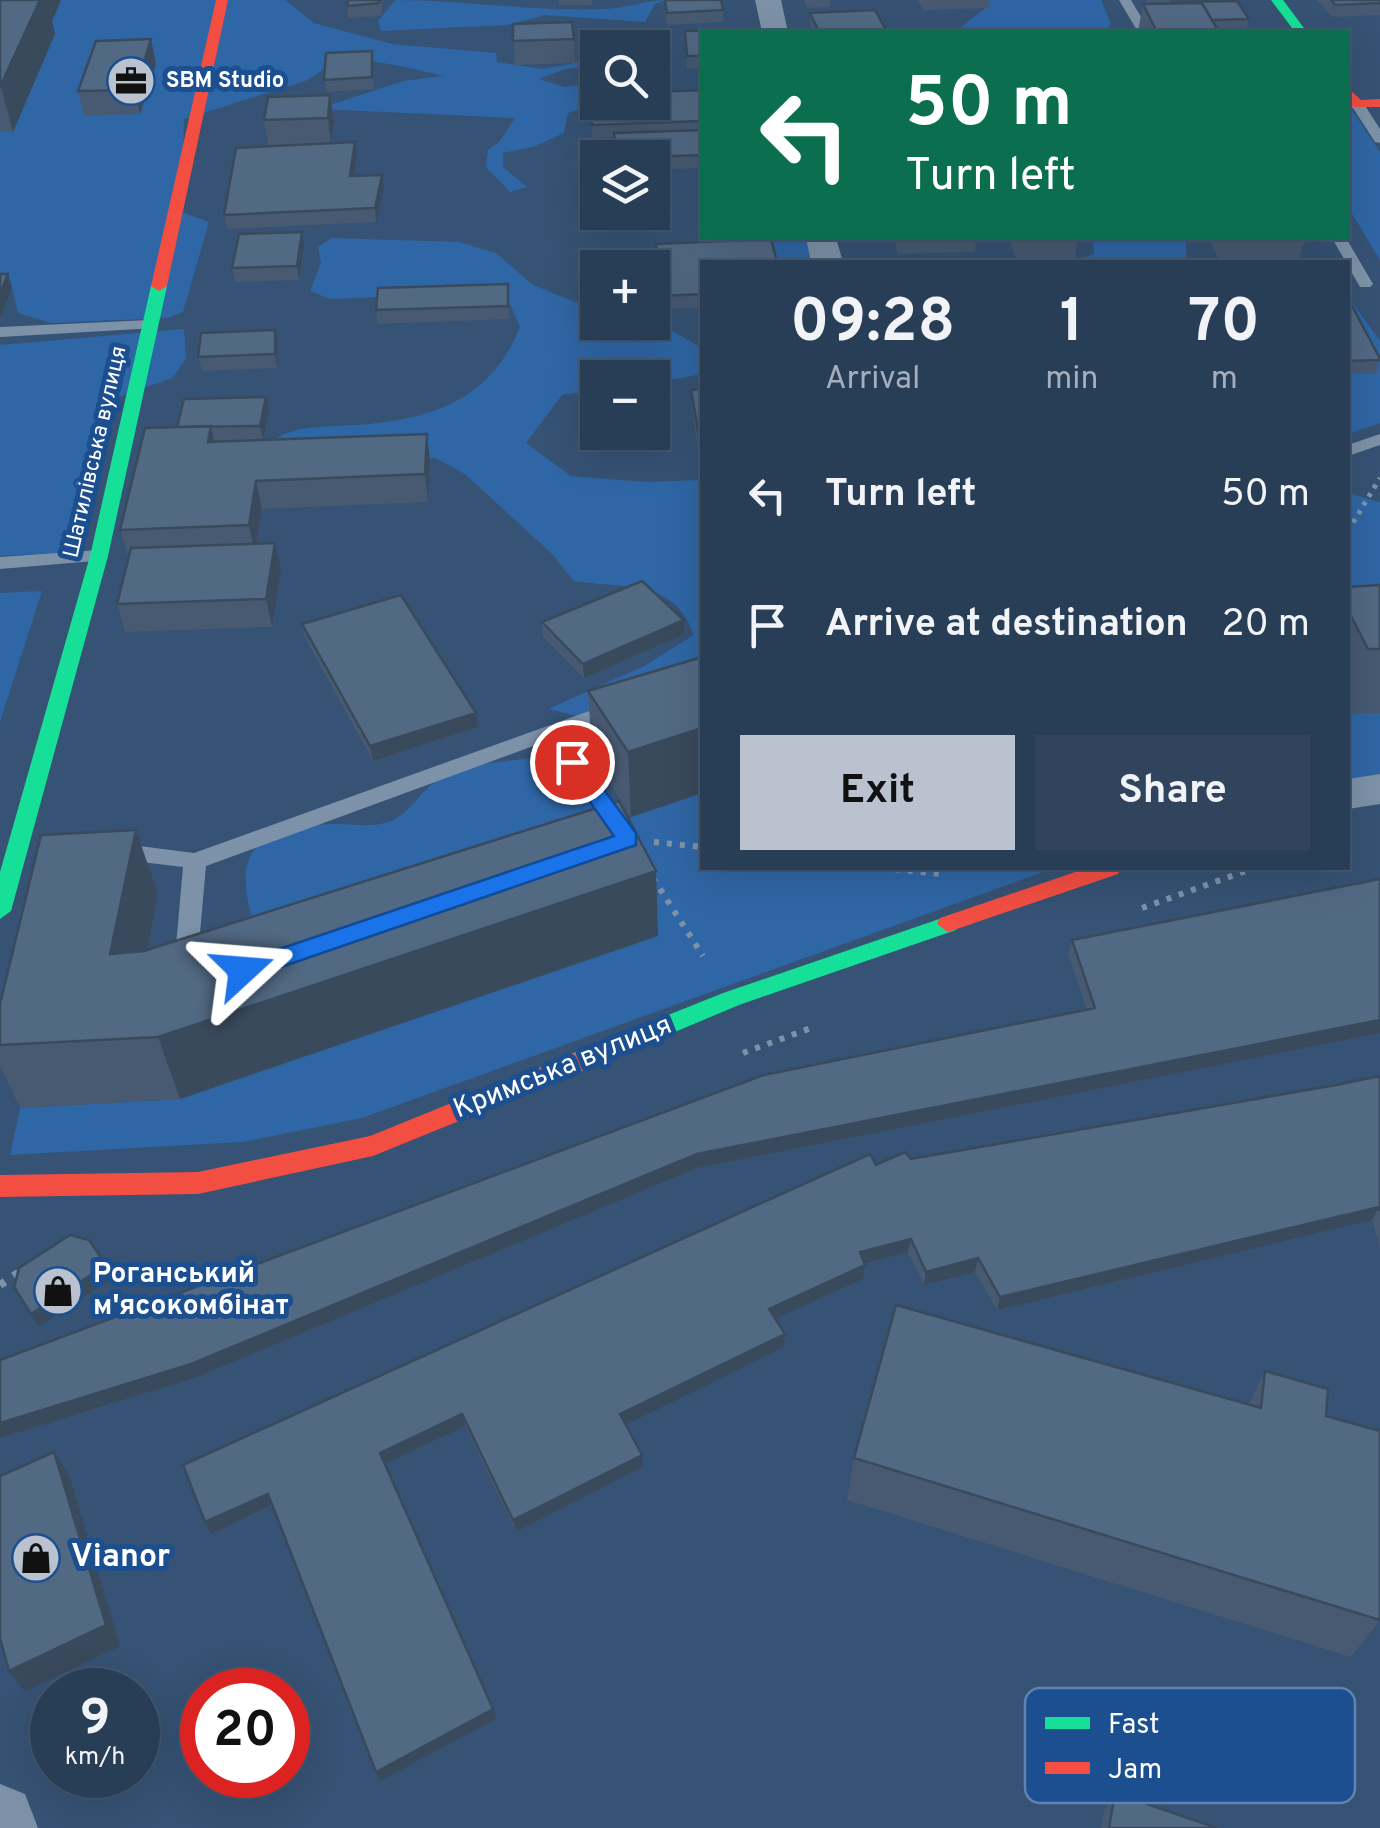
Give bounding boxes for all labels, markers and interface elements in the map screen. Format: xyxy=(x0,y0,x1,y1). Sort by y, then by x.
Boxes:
map controls xyxy=(580,30,670,450)
button: search xyxy=(580,30,670,120)
office icon: SBM Studio xyxy=(105,55,157,107)
text: 50 m xyxy=(905,62,1072,151)
place label: SBM Studio xyxy=(166,68,284,95)
icon: left xyxy=(740,70,870,200)
button: layers xyxy=(580,140,670,230)
text: Turn left xyxy=(905,149,1076,206)
button: + xyxy=(580,250,670,340)
text: 09:28 xyxy=(790,287,955,363)
text: 1 xyxy=(1060,287,1084,363)
text: 70 xyxy=(1188,287,1260,363)
street label: Шатилівська вулиця xyxy=(59,344,133,560)
button: − xyxy=(580,360,670,450)
text: Arrival xyxy=(825,360,920,400)
text: min xyxy=(1045,360,1098,400)
text: m xyxy=(1211,360,1238,400)
icon: left xyxy=(740,468,795,523)
text: Turn left xyxy=(825,471,977,520)
text: 50 m xyxy=(1221,471,1310,520)
icon: arrive xyxy=(740,598,795,653)
text: Arrive at destination xyxy=(825,601,1188,650)
text: 20 m xyxy=(1221,601,1310,650)
pin xyxy=(530,720,615,805)
icon: arrive xyxy=(545,735,600,790)
button: Exit xyxy=(740,735,1015,850)
button: Share xyxy=(1035,735,1310,850)
position arrow xyxy=(191,918,295,1022)
street label: Кримська вулиця xyxy=(448,1008,678,1128)
place label: Роганський м'ясокомбінат xyxy=(93,1257,289,1325)
shop icon: Роганський м'ясокомбінат xyxy=(32,1265,84,1317)
shop icon: Vianor xyxy=(10,1532,62,1584)
place label: Vianor xyxy=(71,1538,170,1578)
speed limit sign: 20 xyxy=(180,1668,310,1798)
legend xyxy=(1025,1688,1355,1803)
text: 9 xyxy=(80,1689,110,1752)
text: Fast xyxy=(1108,1708,1160,1744)
text: km/h xyxy=(65,1742,125,1774)
text: Jam xyxy=(1108,1753,1162,1789)

